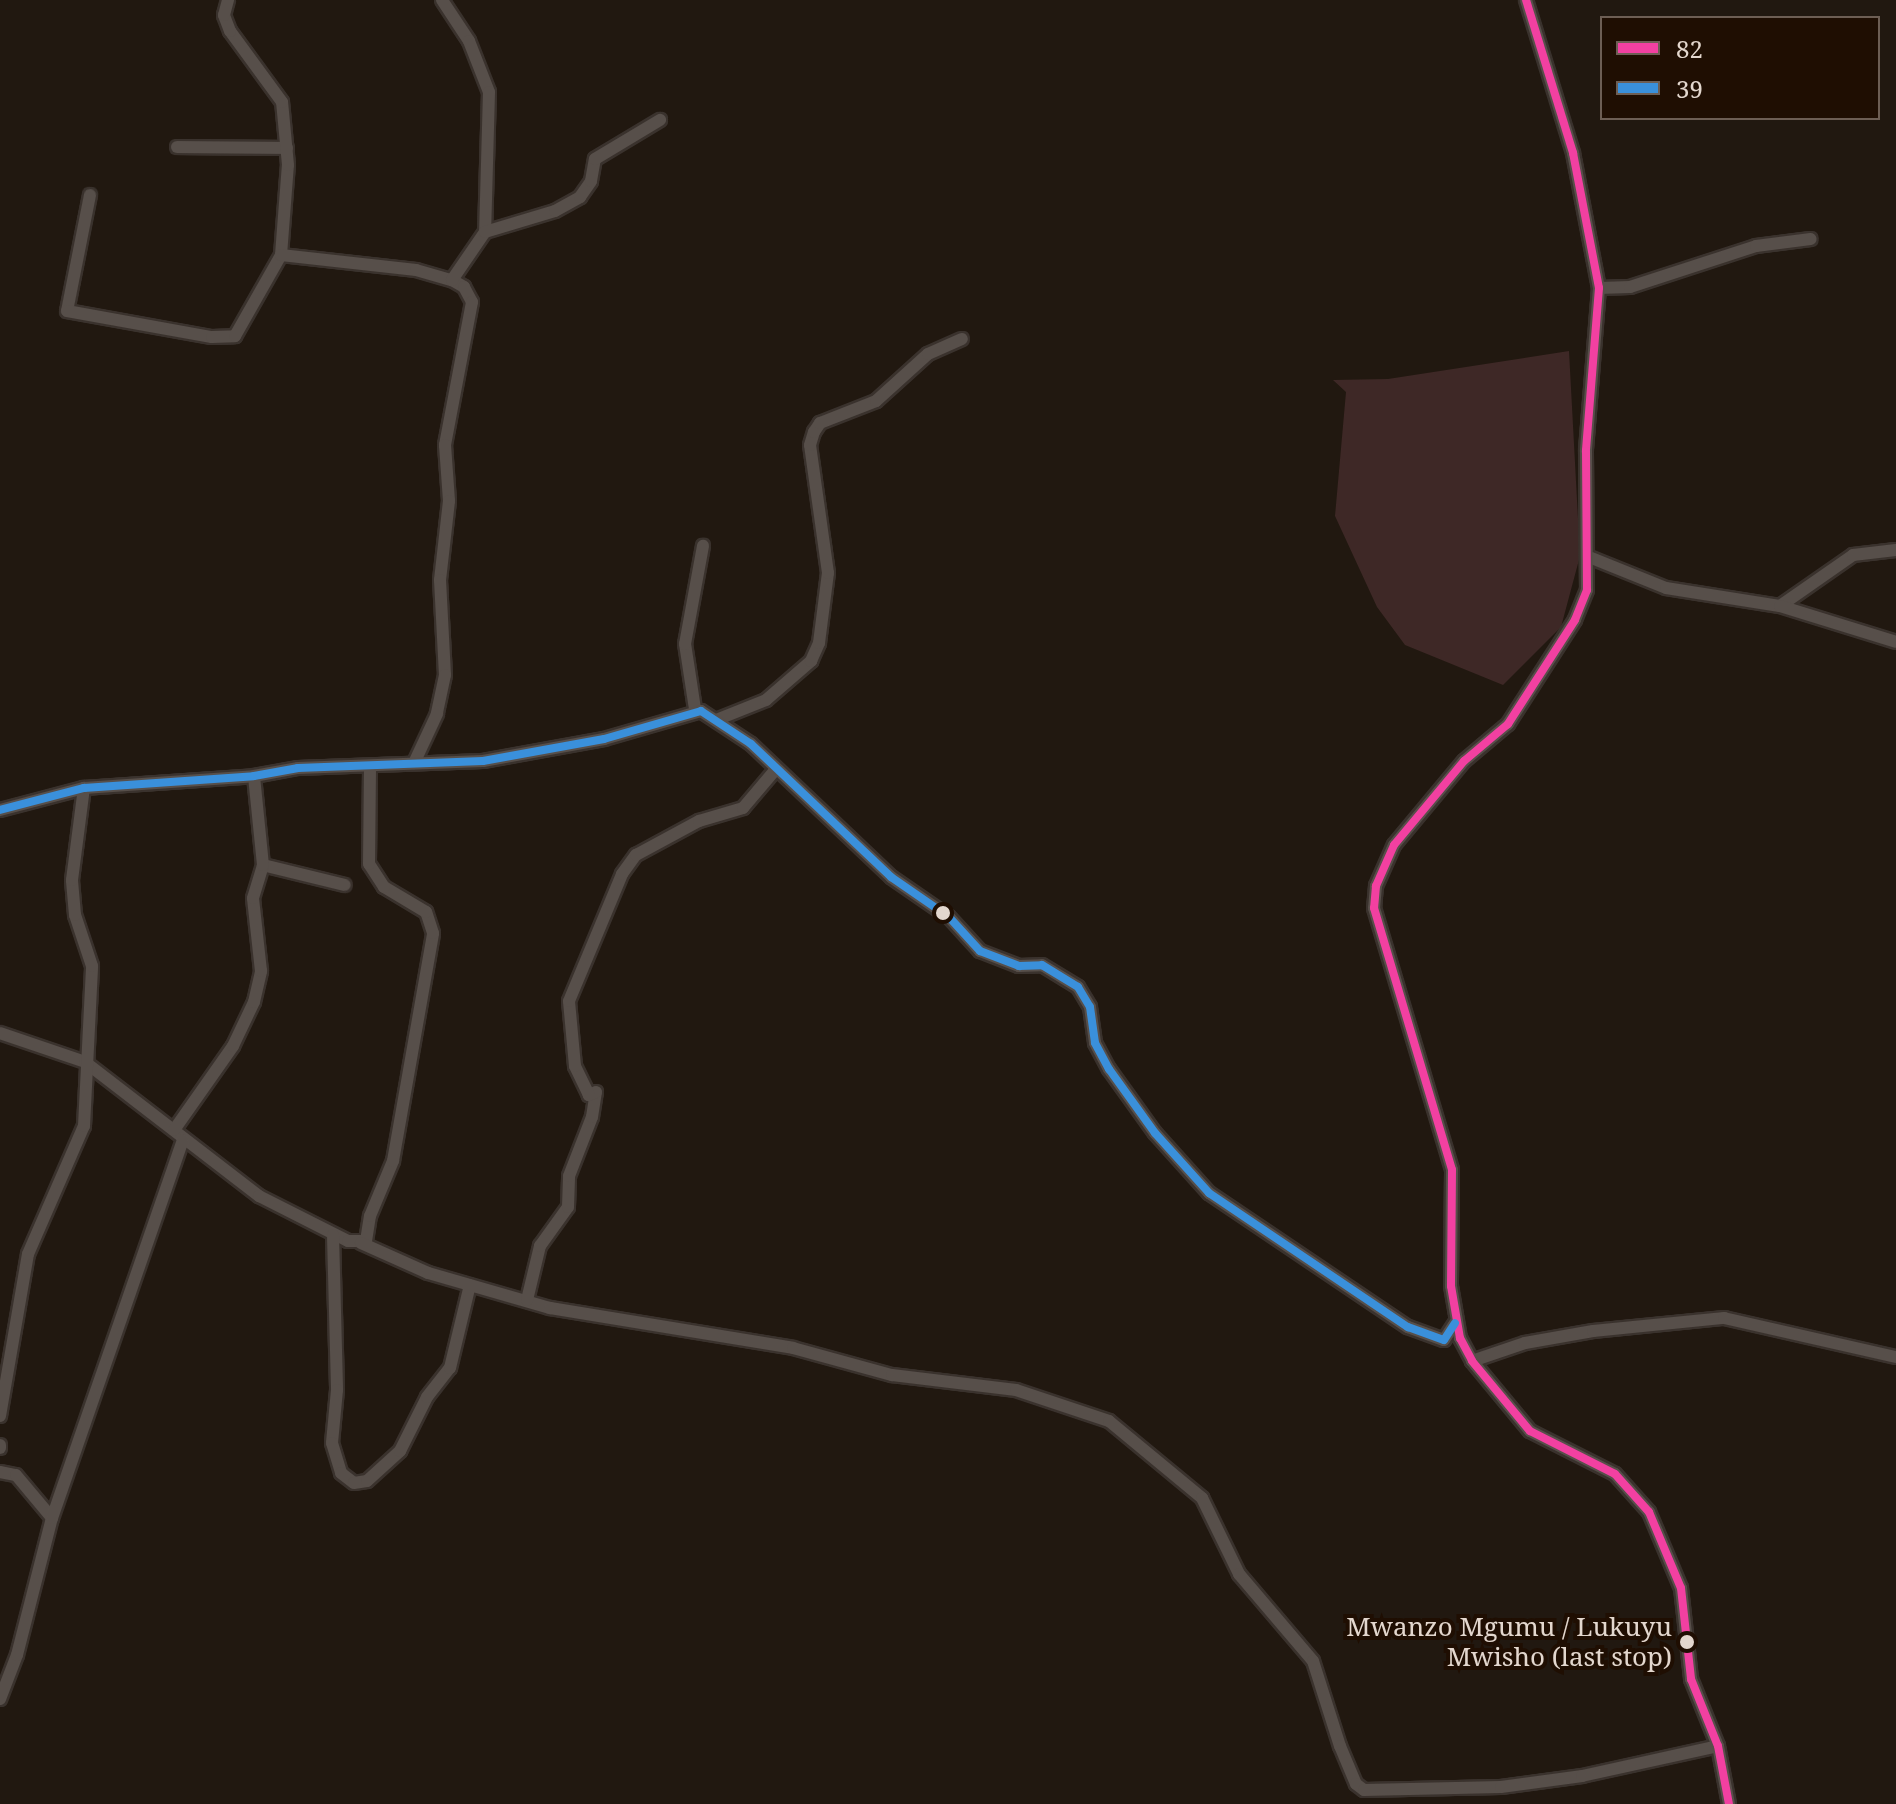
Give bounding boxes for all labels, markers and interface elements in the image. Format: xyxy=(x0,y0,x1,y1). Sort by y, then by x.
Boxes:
legend xyxy=(1600,16,1880,120)
text: 82 xyxy=(1676,32,1703,65)
text: 39 xyxy=(1676,72,1703,105)
unlabelled marker xyxy=(935,905,951,921)
place label: Mwanzo Mgumu / Lukuyu Mwisho (last stop) xyxy=(1346,1611,1672,1672)
marker: Mwanzo Mgumu / Lukuyu Mwisho (last stop) xyxy=(1679,1634,1695,1650)

